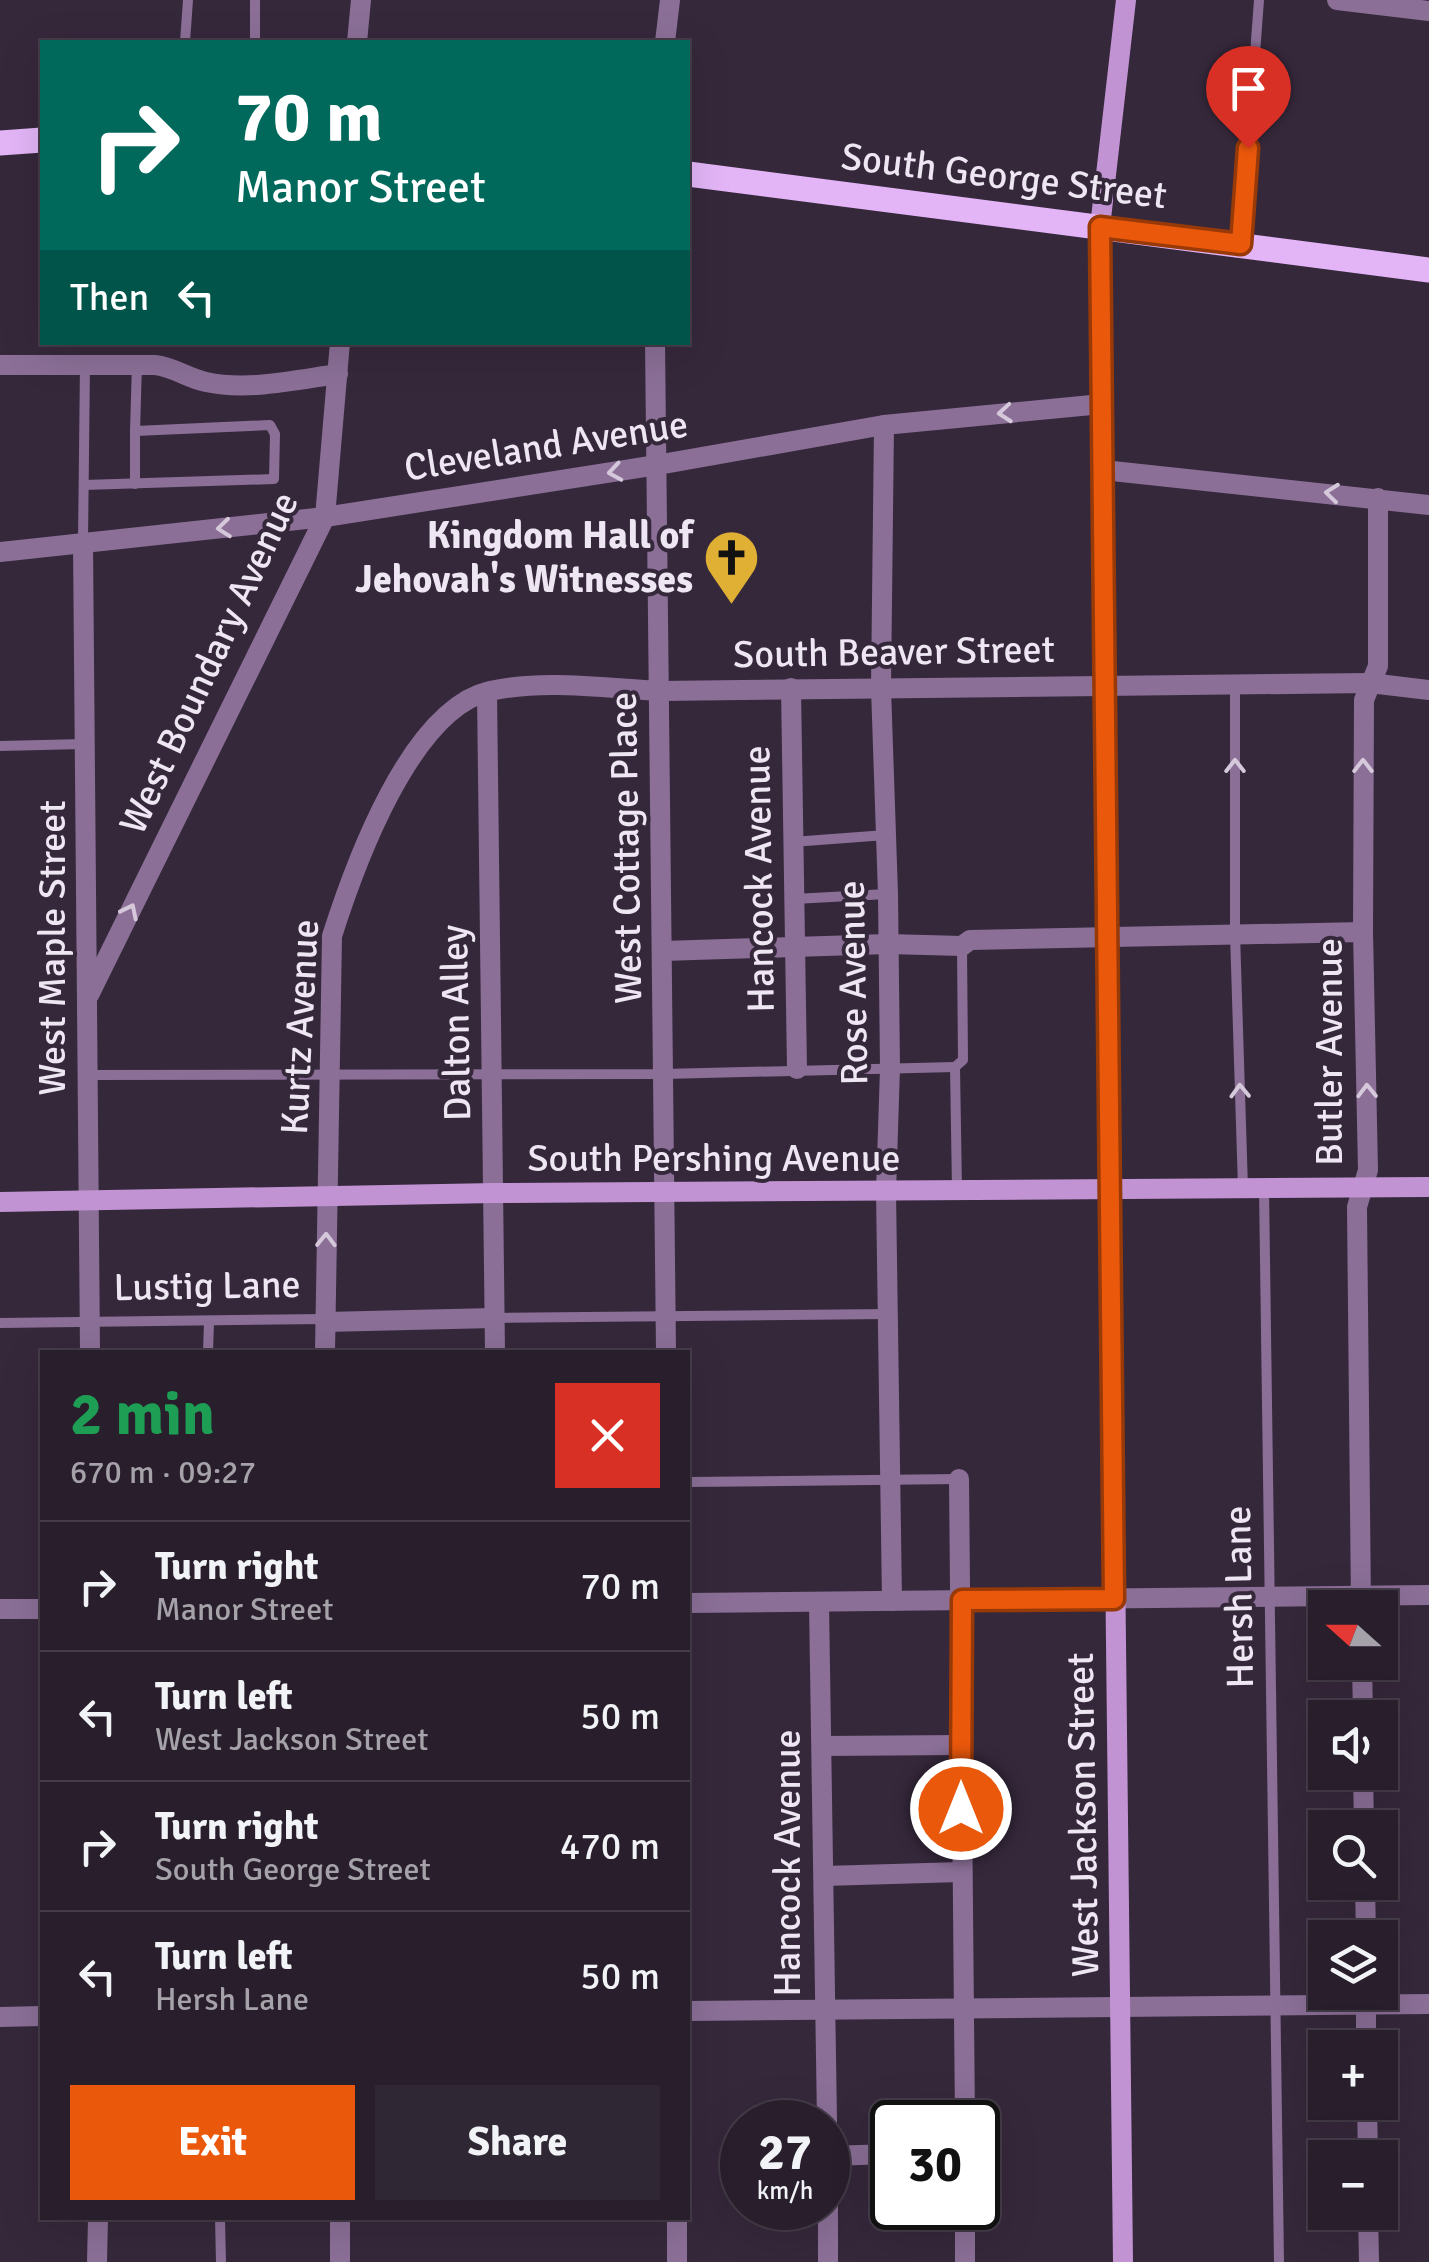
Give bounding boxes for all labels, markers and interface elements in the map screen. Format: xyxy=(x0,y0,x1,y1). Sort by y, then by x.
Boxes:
pin xyxy=(1206,46,1291,149)
icon: arrive xyxy=(1221,61,1276,116)
text: 70 m xyxy=(235,74,383,160)
icon: right xyxy=(70,80,200,210)
street label: South George Street xyxy=(839,133,1169,219)
text: Manor Street xyxy=(235,160,486,215)
icon: left xyxy=(169,270,224,325)
text: Then xyxy=(70,274,149,321)
street label: Cleveland Avenue xyxy=(401,400,691,492)
one-way arrow xyxy=(997,402,1013,424)
one-way arrow xyxy=(606,460,623,481)
one-way arrow xyxy=(1324,483,1340,505)
street label: West Boundary Avenue xyxy=(109,485,309,841)
place label: Kingdom Hall of Jehovah's Witnesses xyxy=(355,512,695,603)
one-way arrow xyxy=(215,517,231,538)
church icon: Kingdom Hall of Jehovah's Witnesses xyxy=(702,527,762,606)
street label: South Beaver Street xyxy=(733,626,1055,678)
street label: West Cottage Place xyxy=(600,692,652,1004)
street label: Hancock Avenue xyxy=(733,745,785,1013)
one-way arrow xyxy=(1353,757,1374,773)
one-way arrow xyxy=(1224,758,1246,774)
street label: West Maple Street xyxy=(29,800,76,1096)
street label: Rose Avenue xyxy=(828,880,878,1086)
one-way arrow xyxy=(118,903,138,921)
street label: Kurtz Avenue xyxy=(271,918,329,1136)
street label: Dalton Alley xyxy=(431,924,481,1122)
street label: Butler Avenue xyxy=(1306,938,1353,1166)
one-way arrow xyxy=(1356,1082,1377,1098)
one-way arrow xyxy=(1230,1083,1251,1099)
street label: South Pershing Avenue xyxy=(527,1135,901,1182)
one-way arrow xyxy=(316,1232,337,1248)
street label: Lustig Lane xyxy=(113,1261,301,1311)
text: 2 min xyxy=(70,1378,215,1452)
button: close xyxy=(555,1383,660,1488)
text: 670 m · 09:27 xyxy=(70,1453,256,1492)
street label: Hersh Lane xyxy=(1214,1505,1264,1689)
text: Turn right xyxy=(155,1543,319,1590)
icon: right xyxy=(70,1559,125,1614)
text: 70 m xyxy=(580,1563,660,1610)
text: Manor Street xyxy=(155,1590,333,1629)
north arrow xyxy=(1308,1590,1398,1680)
map controls xyxy=(1308,1590,1398,2230)
street label: West Jackson Street xyxy=(1057,1652,1109,1978)
text: Turn left xyxy=(155,1673,293,1720)
icon: left xyxy=(70,1689,125,1744)
text: 50 m xyxy=(580,1693,660,1740)
button: sound xyxy=(1308,1700,1398,1790)
text: West Jackson Street xyxy=(155,1720,428,1759)
street label: Hancock Avenue xyxy=(764,1729,811,1997)
position arrow xyxy=(909,1757,1013,1861)
text: Turn right xyxy=(155,1803,319,1850)
button: search xyxy=(1308,1810,1398,1900)
icon: right xyxy=(70,1819,125,1874)
text: 470 m xyxy=(560,1823,660,1870)
text: South George Street xyxy=(155,1850,431,1889)
button: layers xyxy=(1308,1920,1398,2010)
text: Turn left xyxy=(155,1933,293,1980)
icon: left xyxy=(70,1949,125,2004)
text: 50 m xyxy=(580,1953,660,2000)
text: Hersh Lane xyxy=(155,1980,309,2019)
button: + xyxy=(1308,2030,1398,2120)
button: Exit xyxy=(70,2085,355,2200)
button: Share xyxy=(375,2085,660,2200)
speed limit sign: 30 xyxy=(870,2100,1000,2230)
text: 27 xyxy=(758,2122,812,2184)
button: − xyxy=(1308,2140,1398,2230)
text: km/h xyxy=(757,2175,813,2206)

